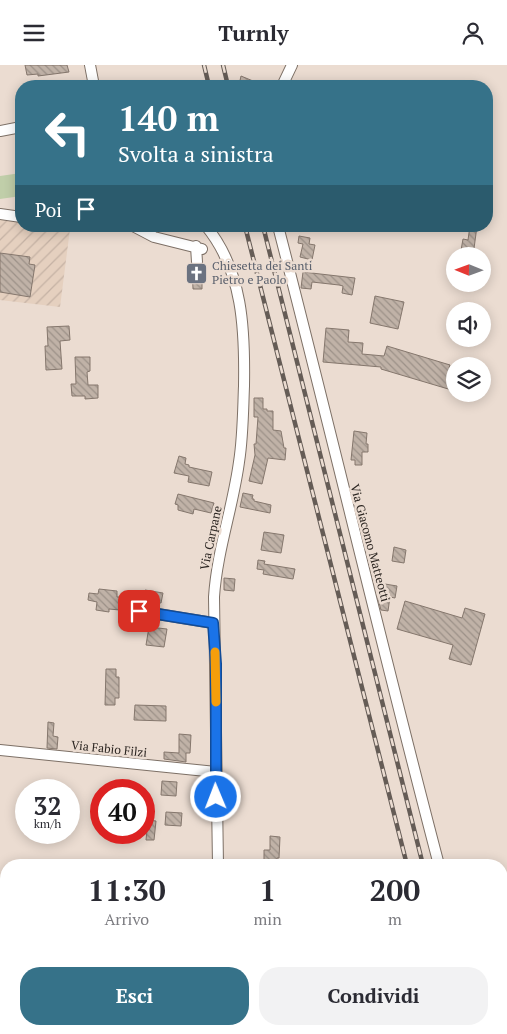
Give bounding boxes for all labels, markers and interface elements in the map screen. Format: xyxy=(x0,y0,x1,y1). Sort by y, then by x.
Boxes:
text: Turnly xyxy=(218,18,289,47)
icon: menu xyxy=(20,19,48,47)
icon: person xyxy=(459,19,487,47)
text: 140 m xyxy=(118,95,219,141)
icon: left xyxy=(35,100,100,165)
text: Svolta a sinistra xyxy=(118,139,274,168)
icon: arrive xyxy=(72,195,100,223)
text: Poi xyxy=(35,197,62,222)
north arrow xyxy=(446,247,491,293)
map controls xyxy=(446,247,491,402)
place label: Chiesetta dei Santi Pietro e Paolo xyxy=(212,258,313,287)
church icon: Chiesetta dei Santi Pietro e Paolo xyxy=(184,261,208,285)
button: sound xyxy=(446,302,491,347)
button: layers xyxy=(446,357,491,402)
street label: Via Giacomo Matteotti xyxy=(348,482,393,604)
street label: Via Carpane xyxy=(196,504,225,571)
pin xyxy=(118,590,160,632)
icon: arrive xyxy=(125,597,153,625)
street label: Via Fabio Filzi xyxy=(70,737,148,760)
position arrow xyxy=(189,770,241,822)
speed limit sign: 40 xyxy=(90,779,155,844)
text: 32 xyxy=(33,789,62,822)
text: km/h xyxy=(34,816,61,831)
text: 11:30 xyxy=(88,870,166,910)
text: 1 xyxy=(259,870,276,910)
text: 200 xyxy=(369,870,420,910)
text: Arrivo xyxy=(104,908,149,930)
text: min xyxy=(254,908,282,930)
text: m xyxy=(388,908,402,930)
button: Esci xyxy=(20,967,249,1025)
button: Condividi xyxy=(259,967,488,1025)

